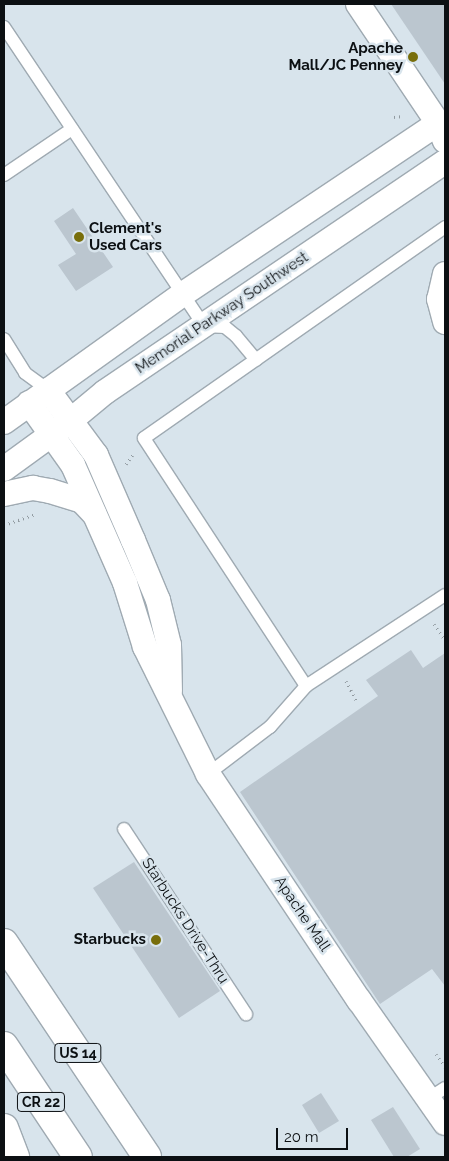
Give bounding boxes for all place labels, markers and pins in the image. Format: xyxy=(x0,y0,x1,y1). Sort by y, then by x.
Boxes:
place label: Apache Mall/JC Penney xyxy=(288,39,403,74)
marker: Apache Mall/JC Penney xyxy=(407,51,419,63)
place label: Clement's Used Cars xyxy=(89,219,162,254)
marker: Clement's Used Cars xyxy=(73,231,85,243)
place label: Starbucks xyxy=(74,931,146,949)
marker: Starbucks xyxy=(150,934,162,946)

